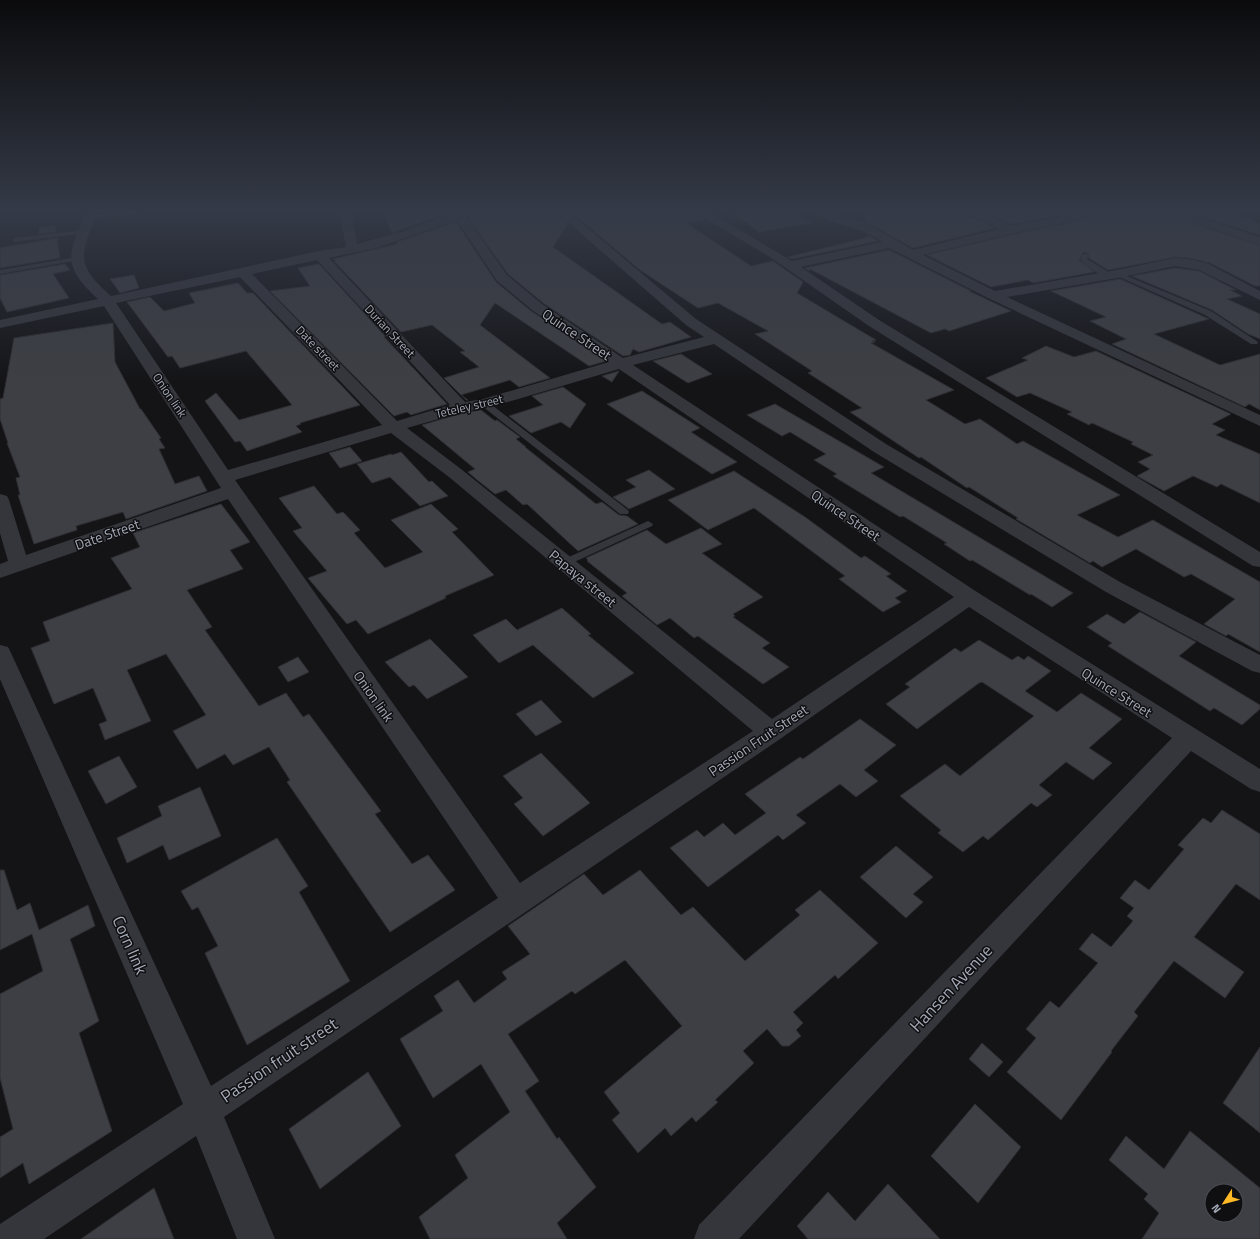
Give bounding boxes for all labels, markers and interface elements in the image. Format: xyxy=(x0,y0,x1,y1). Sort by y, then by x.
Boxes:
street label: Durian Street xyxy=(360,300,420,363)
street label: Quince Street xyxy=(538,303,616,365)
street label: Date street xyxy=(291,321,345,376)
street label: Onion link xyxy=(148,369,192,421)
street label: Teteley street xyxy=(433,389,505,423)
street label: Quince Street xyxy=(807,484,885,546)
street label: Date Street xyxy=(72,513,142,555)
street label: Papaya street xyxy=(545,544,621,612)
street label: Quince Street xyxy=(1078,662,1156,722)
street label: Onion link xyxy=(349,666,399,726)
street label: Passion Fruit Street xyxy=(704,699,812,781)
street label: Corn link xyxy=(106,912,154,978)
street label: Hansen Avenue xyxy=(903,938,999,1038)
street label: Passion fruit street xyxy=(215,1011,343,1109)
north arrow xyxy=(1204,1183,1244,1223)
text: N xyxy=(1207,1201,1225,1217)

